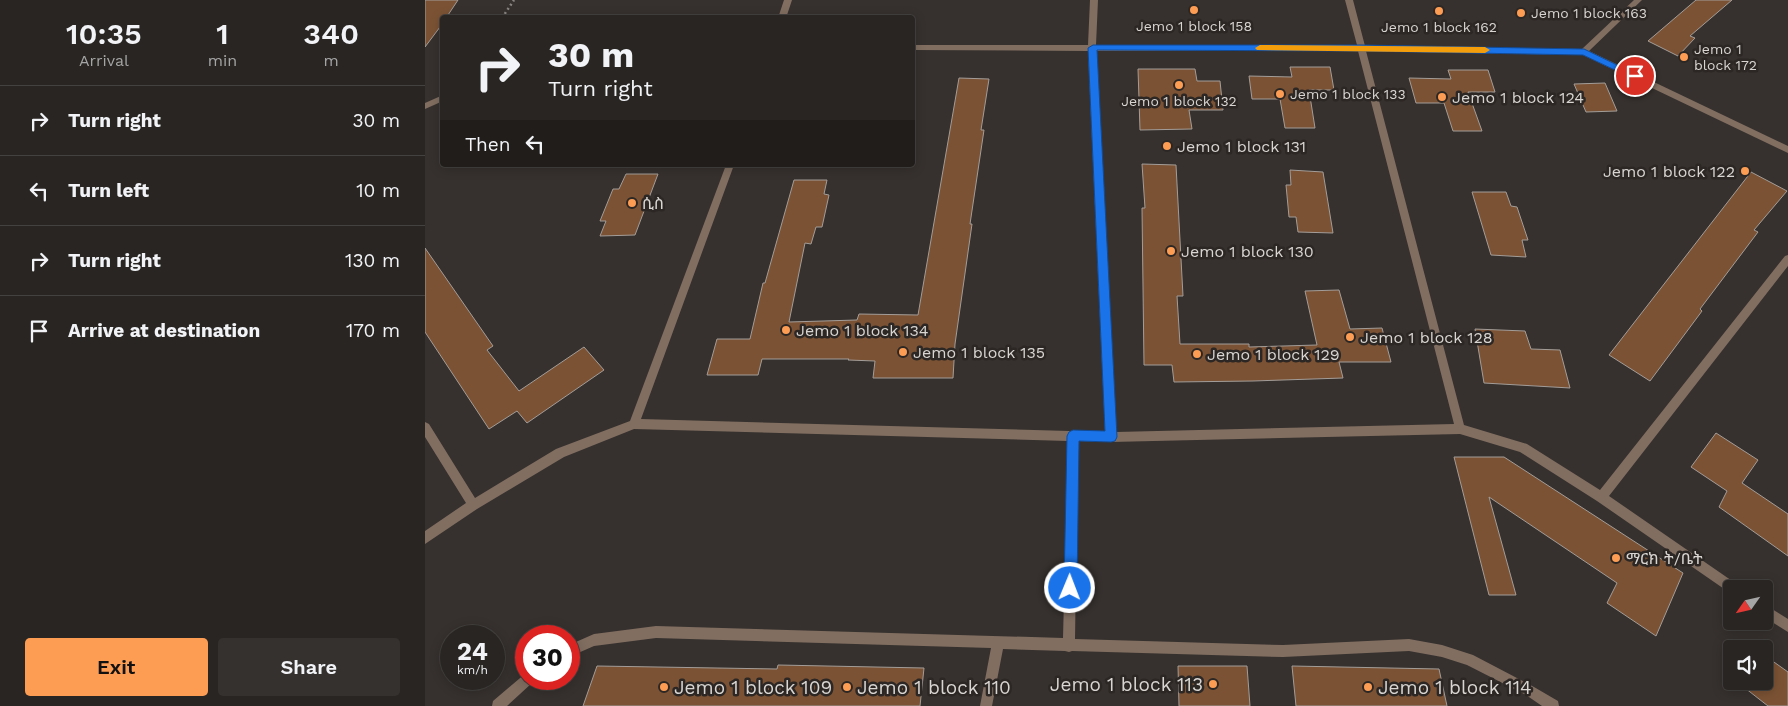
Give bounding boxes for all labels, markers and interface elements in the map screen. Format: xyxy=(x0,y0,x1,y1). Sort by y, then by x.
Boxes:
marker: Jemo 1 block 158 xyxy=(1188,4,1200,16)
marker: Jemo 1 block 162 xyxy=(1433,5,1445,17)
place label: Jemo 1 block 163 xyxy=(1531,5,1647,21)
marker: Jemo 1 block 163 xyxy=(1515,7,1527,19)
text: 10:35 xyxy=(66,16,142,51)
text: 1 xyxy=(216,16,229,51)
text: 340 xyxy=(303,16,359,51)
place label: Jemo 1 block 158 xyxy=(1136,18,1252,34)
place label: Jemo 1 block 162 xyxy=(1381,19,1497,35)
text: 30 m xyxy=(548,34,634,76)
icon: right xyxy=(465,35,530,100)
place label: Jemo 1 block 172 xyxy=(1694,41,1757,73)
text: Arrival xyxy=(79,51,129,70)
text: min xyxy=(208,51,237,70)
text: m xyxy=(323,51,339,70)
marker: Jemo 1 block 172 xyxy=(1678,51,1690,63)
pin xyxy=(1614,55,1656,97)
icon: arrive xyxy=(1621,62,1649,90)
text: Turn right xyxy=(548,76,653,101)
marker: Jemo 1 block 132 xyxy=(1173,79,1185,91)
place label: Jemo 1 block 133 xyxy=(1290,86,1406,102)
marker: Jemo 1 block 133 xyxy=(1274,88,1286,100)
place label: Jemo 1 block 124 xyxy=(1452,88,1584,107)
marker: Jemo 1 block 124 xyxy=(1436,91,1448,103)
place label: Jemo 1 block 132 xyxy=(1121,93,1237,109)
icon: right xyxy=(25,107,53,135)
text: Turn right xyxy=(68,109,161,132)
text: 30 m xyxy=(353,109,400,132)
icon: left xyxy=(521,130,549,158)
text: Then xyxy=(465,133,511,156)
place label: Jemo 1 block 131 xyxy=(1177,137,1306,156)
marker: Jemo 1 block 131 xyxy=(1161,140,1173,152)
place label: Jemo 1 block 122 xyxy=(1603,162,1735,181)
marker: Jemo 1 block 122 xyxy=(1739,165,1751,177)
icon: left xyxy=(25,177,53,205)
text: Turn left xyxy=(68,179,149,202)
text: 10 m xyxy=(356,179,400,202)
place label: ሲስ xyxy=(642,194,664,213)
marker: ሲስ xyxy=(626,197,638,209)
place label: Jemo 1 block 130 xyxy=(1181,242,1314,261)
marker: Jemo 1 block 130 xyxy=(1165,245,1177,257)
icon: right xyxy=(25,247,53,275)
text: Turn right xyxy=(68,249,161,272)
text: 130 m xyxy=(345,249,400,272)
icon: arrive xyxy=(25,317,53,345)
text: Arrive at destination xyxy=(68,319,260,342)
text: 170 m xyxy=(346,319,400,342)
place label: Jemo 1 block 134 xyxy=(796,321,929,340)
marker: Jemo 1 block 134 xyxy=(780,324,792,336)
place label: Jemo 1 block 128 xyxy=(1360,328,1493,347)
marker: Jemo 1 block 128 xyxy=(1344,331,1356,343)
place label: Jemo 1 block 135 xyxy=(913,343,1045,362)
place label: Jemo 1 block 129 xyxy=(1207,345,1340,364)
marker: Jemo 1 block 135 xyxy=(897,346,909,358)
marker: Jemo 1 block 129 xyxy=(1191,348,1203,360)
place label: ማርክ ት/ቤት xyxy=(1626,549,1703,568)
marker: ማርክ ት/ቤት xyxy=(1610,552,1622,564)
position arrow xyxy=(1043,561,1095,613)
north arrow xyxy=(1723,580,1773,630)
map controls xyxy=(1723,580,1773,690)
speed limit sign: 30 xyxy=(515,625,580,690)
text: 24 xyxy=(457,637,488,666)
button: Exit xyxy=(25,638,208,696)
button: Share xyxy=(218,638,400,696)
button: sound xyxy=(1723,640,1773,690)
text: km/h xyxy=(457,663,488,677)
place label: Jemo 1 block 113 xyxy=(1050,673,1203,696)
place label: Jemo 1 block 109 xyxy=(674,676,832,699)
place label: Jemo 1 block 110 xyxy=(857,676,1011,699)
place label: Jemo 1 block 114 xyxy=(1378,676,1532,699)
marker: Jemo 1 block 113 xyxy=(1207,678,1219,690)
marker: Jemo 1 block 109 xyxy=(658,681,670,693)
marker: Jemo 1 block 110 xyxy=(841,681,853,693)
marker: Jemo 1 block 114 xyxy=(1362,681,1374,693)

